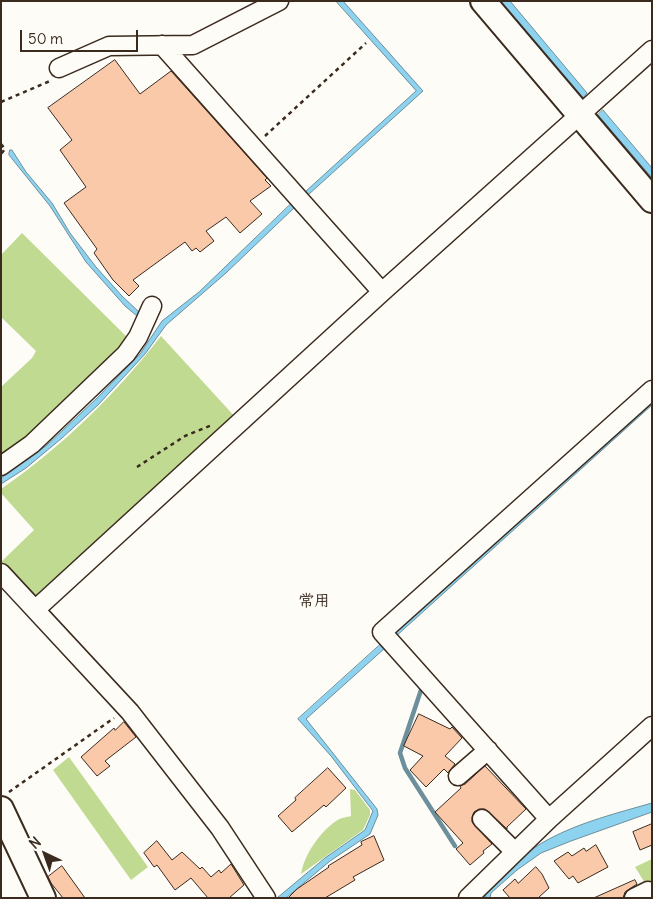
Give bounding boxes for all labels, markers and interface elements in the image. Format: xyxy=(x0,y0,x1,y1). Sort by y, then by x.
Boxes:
scale bar xyxy=(22,20,140,52)
text: 50 m xyxy=(28,29,63,48)
district label: 常用 xyxy=(298,591,330,611)
north arrow xyxy=(20,829,70,879)
text: N xyxy=(25,833,45,853)

